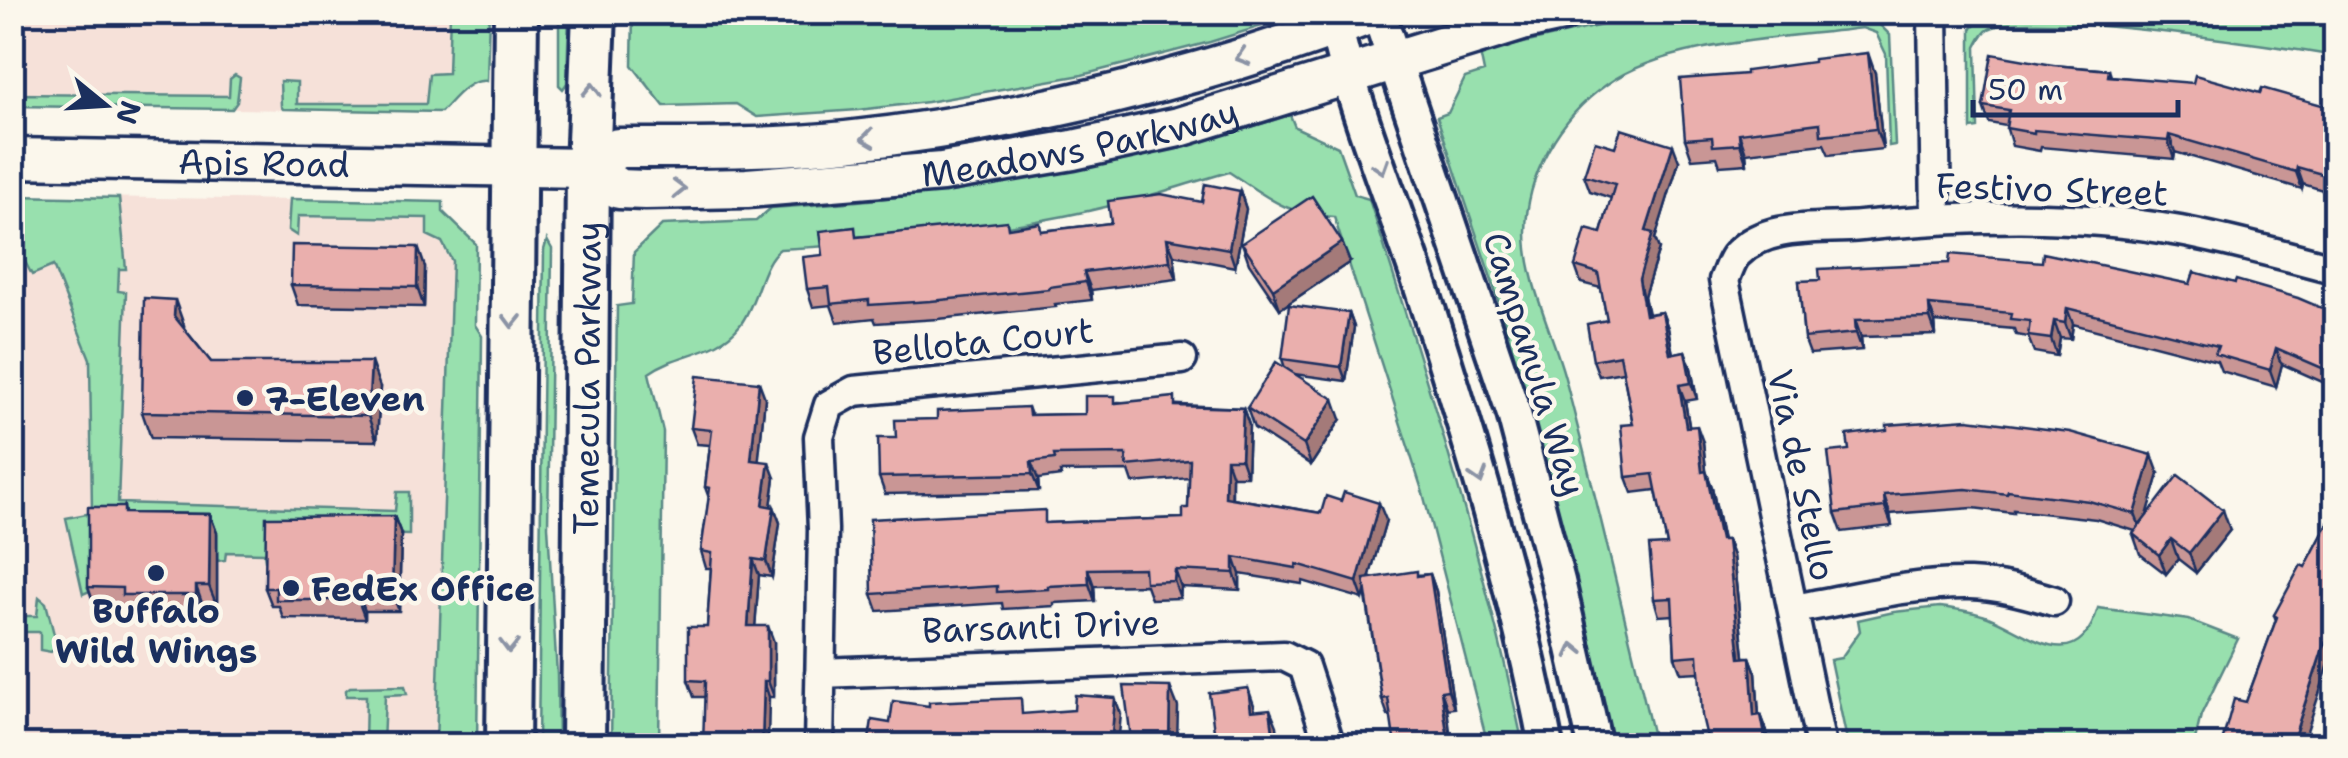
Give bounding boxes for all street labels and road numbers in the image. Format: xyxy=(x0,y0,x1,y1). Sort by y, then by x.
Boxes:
street label: Meadows Parkway xyxy=(920,87,1244,197)
street label: Apis Road xyxy=(178,137,350,187)
street label: Festivo Street xyxy=(1935,161,2169,217)
street label: Temecula Parkway xyxy=(561,221,611,535)
street label: Campanula Way xyxy=(1473,226,1597,502)
street label: Bellota Court xyxy=(870,306,1096,376)
street label: Via de Stello xyxy=(1757,365,1847,585)
street label: Barsanti Drive xyxy=(921,598,1161,654)

